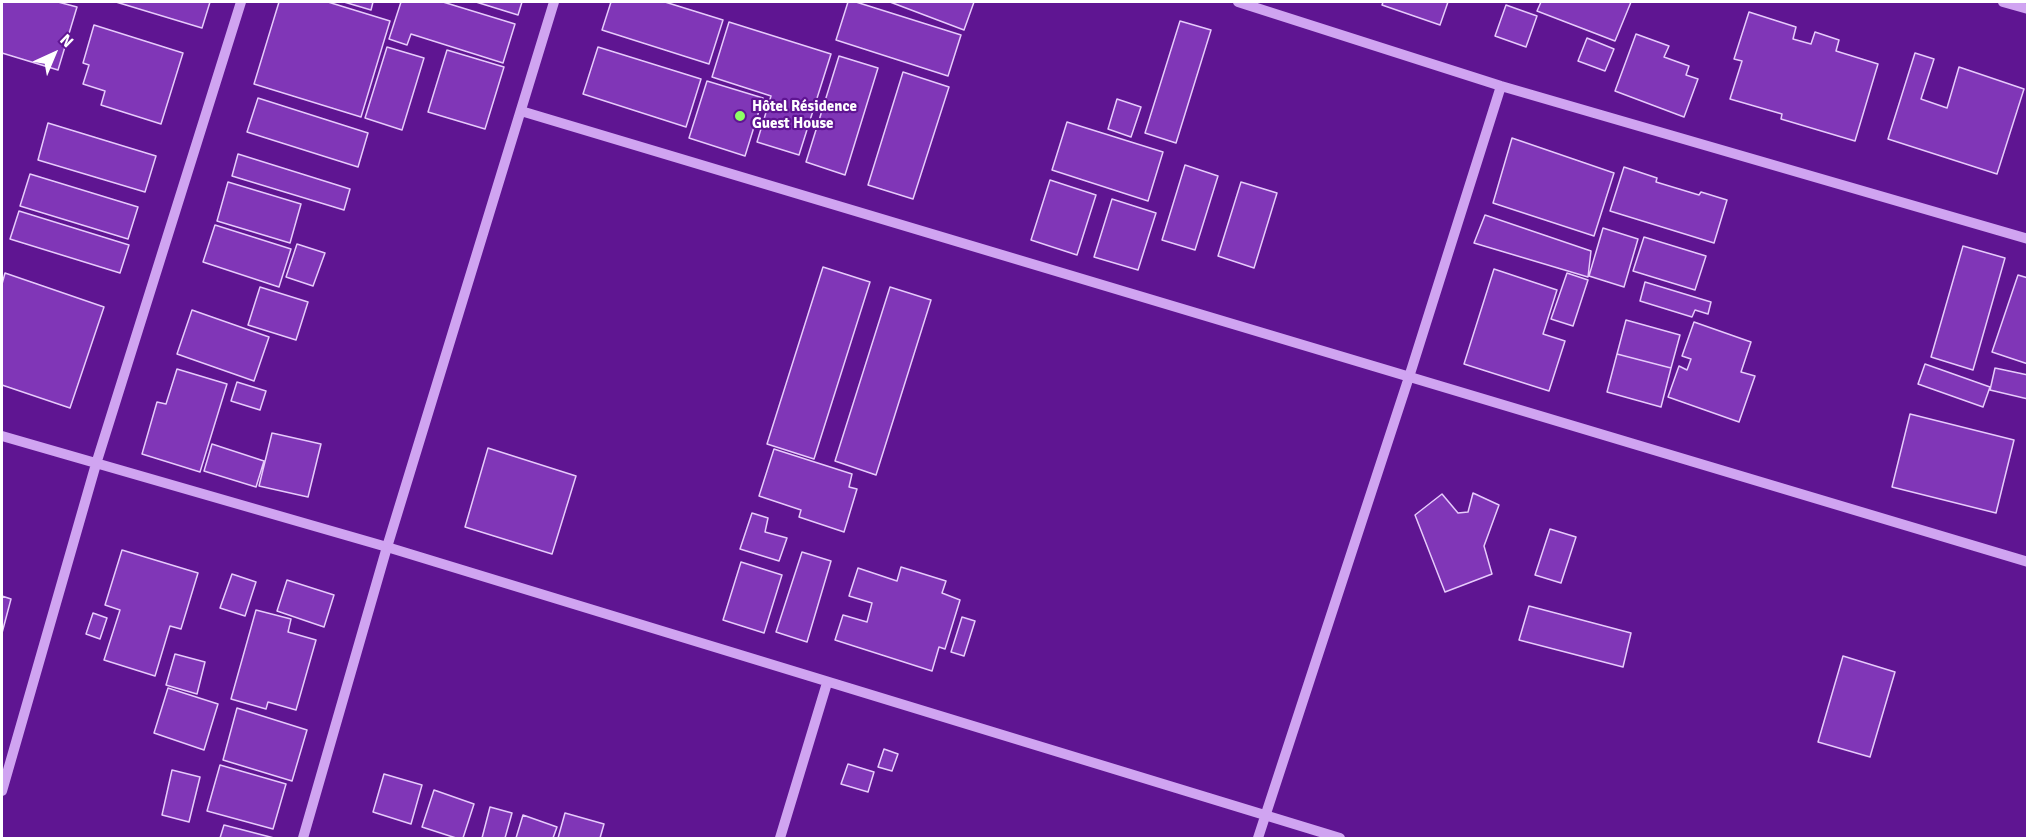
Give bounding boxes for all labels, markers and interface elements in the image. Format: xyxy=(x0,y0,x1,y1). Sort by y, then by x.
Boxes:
north arrow xyxy=(24,24,84,84)
text: N xyxy=(56,30,77,52)
place label: Hôtel Résidence Guest House xyxy=(752,98,857,133)
marker: Hôtel Résidence Guest House xyxy=(733,109,747,123)

